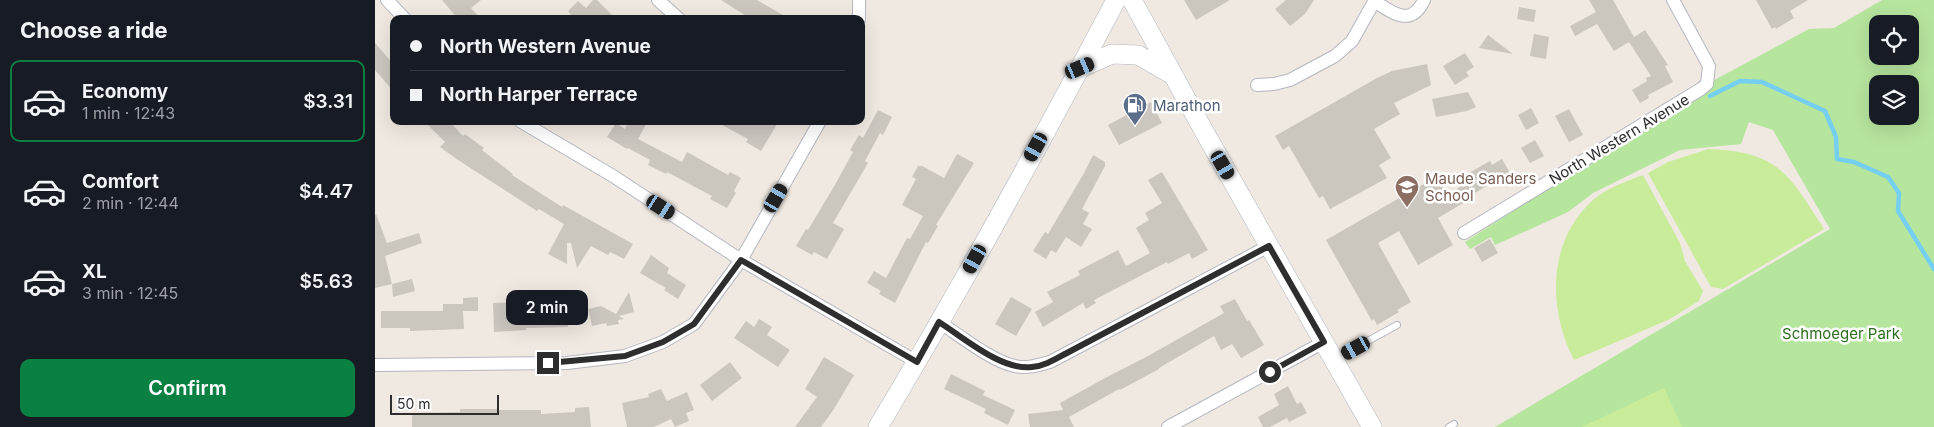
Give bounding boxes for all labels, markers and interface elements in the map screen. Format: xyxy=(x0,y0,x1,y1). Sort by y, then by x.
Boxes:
map controls xyxy=(1869,15,1919,125)
button: locate xyxy=(1869,15,1919,65)
text: Choose a ride xyxy=(20,17,168,43)
text: North Western Avenue xyxy=(440,35,651,58)
car xyxy=(1063,55,1096,81)
button: layers xyxy=(1869,75,1919,125)
icon: car xyxy=(22,79,67,124)
text: Economy xyxy=(82,80,168,103)
text: North Harper Terrace xyxy=(440,83,638,106)
text: $3.31 xyxy=(303,90,353,113)
street label: North Western Avenue xyxy=(1546,90,1692,188)
fuel station icon: Marathon xyxy=(1122,92,1148,126)
place label: Marathon xyxy=(1153,96,1221,115)
text: 1 min · 12:43 xyxy=(82,103,175,123)
car xyxy=(1022,130,1049,164)
car xyxy=(1209,148,1236,182)
icon: car xyxy=(22,169,67,214)
place label: Maude Sanders School xyxy=(1425,169,1536,205)
text: Comfort xyxy=(82,170,159,193)
school or university icon: Maude Sanders School xyxy=(1394,174,1420,208)
text: $4.47 xyxy=(299,180,353,203)
car xyxy=(762,181,789,215)
text: 2 min · 12:44 xyxy=(82,193,179,213)
car xyxy=(644,193,677,221)
car xyxy=(961,242,988,276)
icon: car xyxy=(22,259,67,304)
text: XL xyxy=(82,260,107,283)
text: $5.63 xyxy=(299,270,353,293)
text: 3 min · 12:45 xyxy=(82,283,178,303)
callout: 2 min xyxy=(507,290,589,326)
text: 2 min xyxy=(526,297,568,317)
park label: Schmoeger Park xyxy=(1782,324,1901,343)
car xyxy=(1339,334,1372,362)
route end xyxy=(537,352,559,374)
button: Confirm xyxy=(20,359,355,417)
route start xyxy=(1259,361,1281,383)
scale bar xyxy=(390,392,499,415)
text: 50 m xyxy=(397,395,431,412)

